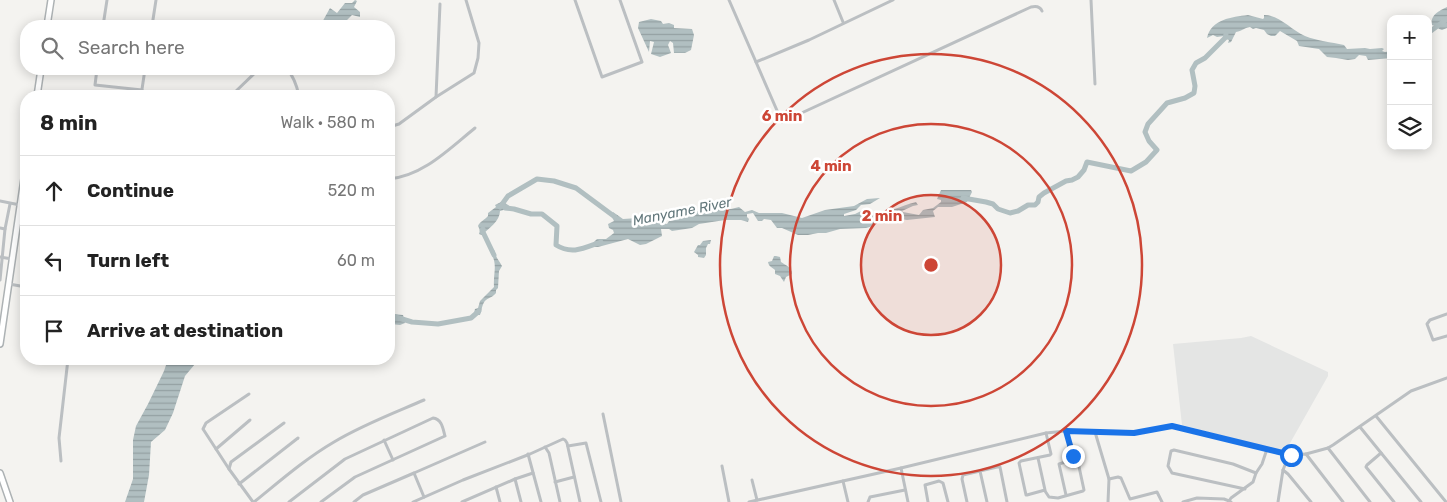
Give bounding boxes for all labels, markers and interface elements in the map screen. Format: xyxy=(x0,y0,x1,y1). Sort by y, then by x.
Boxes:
map controls xyxy=(1387,15,1432,150)
button: + xyxy=(1387,15,1432,60)
search box xyxy=(20,20,395,75)
icon: search xyxy=(38,34,66,62)
text: Search here xyxy=(78,36,185,59)
button: − xyxy=(1387,60,1432,105)
button: layers xyxy=(1387,105,1432,150)
text: 6 min xyxy=(762,107,802,125)
text: 8 min xyxy=(40,110,97,135)
text: Walk · 580 m xyxy=(281,113,375,132)
text: 4 min xyxy=(810,157,852,175)
icon: ahead xyxy=(40,177,68,205)
text: Continue xyxy=(87,179,174,202)
text: 520 m xyxy=(328,181,375,200)
water label: Manyame River xyxy=(631,193,734,229)
text: 2 min xyxy=(862,207,902,225)
icon: left xyxy=(40,247,68,275)
text: Turn left xyxy=(87,249,169,272)
text: 60 m xyxy=(337,251,375,270)
centre of rings xyxy=(922,256,940,274)
icon: arrive xyxy=(40,317,68,345)
text: Arrive at destination xyxy=(87,319,283,342)
route start xyxy=(1280,444,1303,467)
route end xyxy=(1062,445,1085,468)

